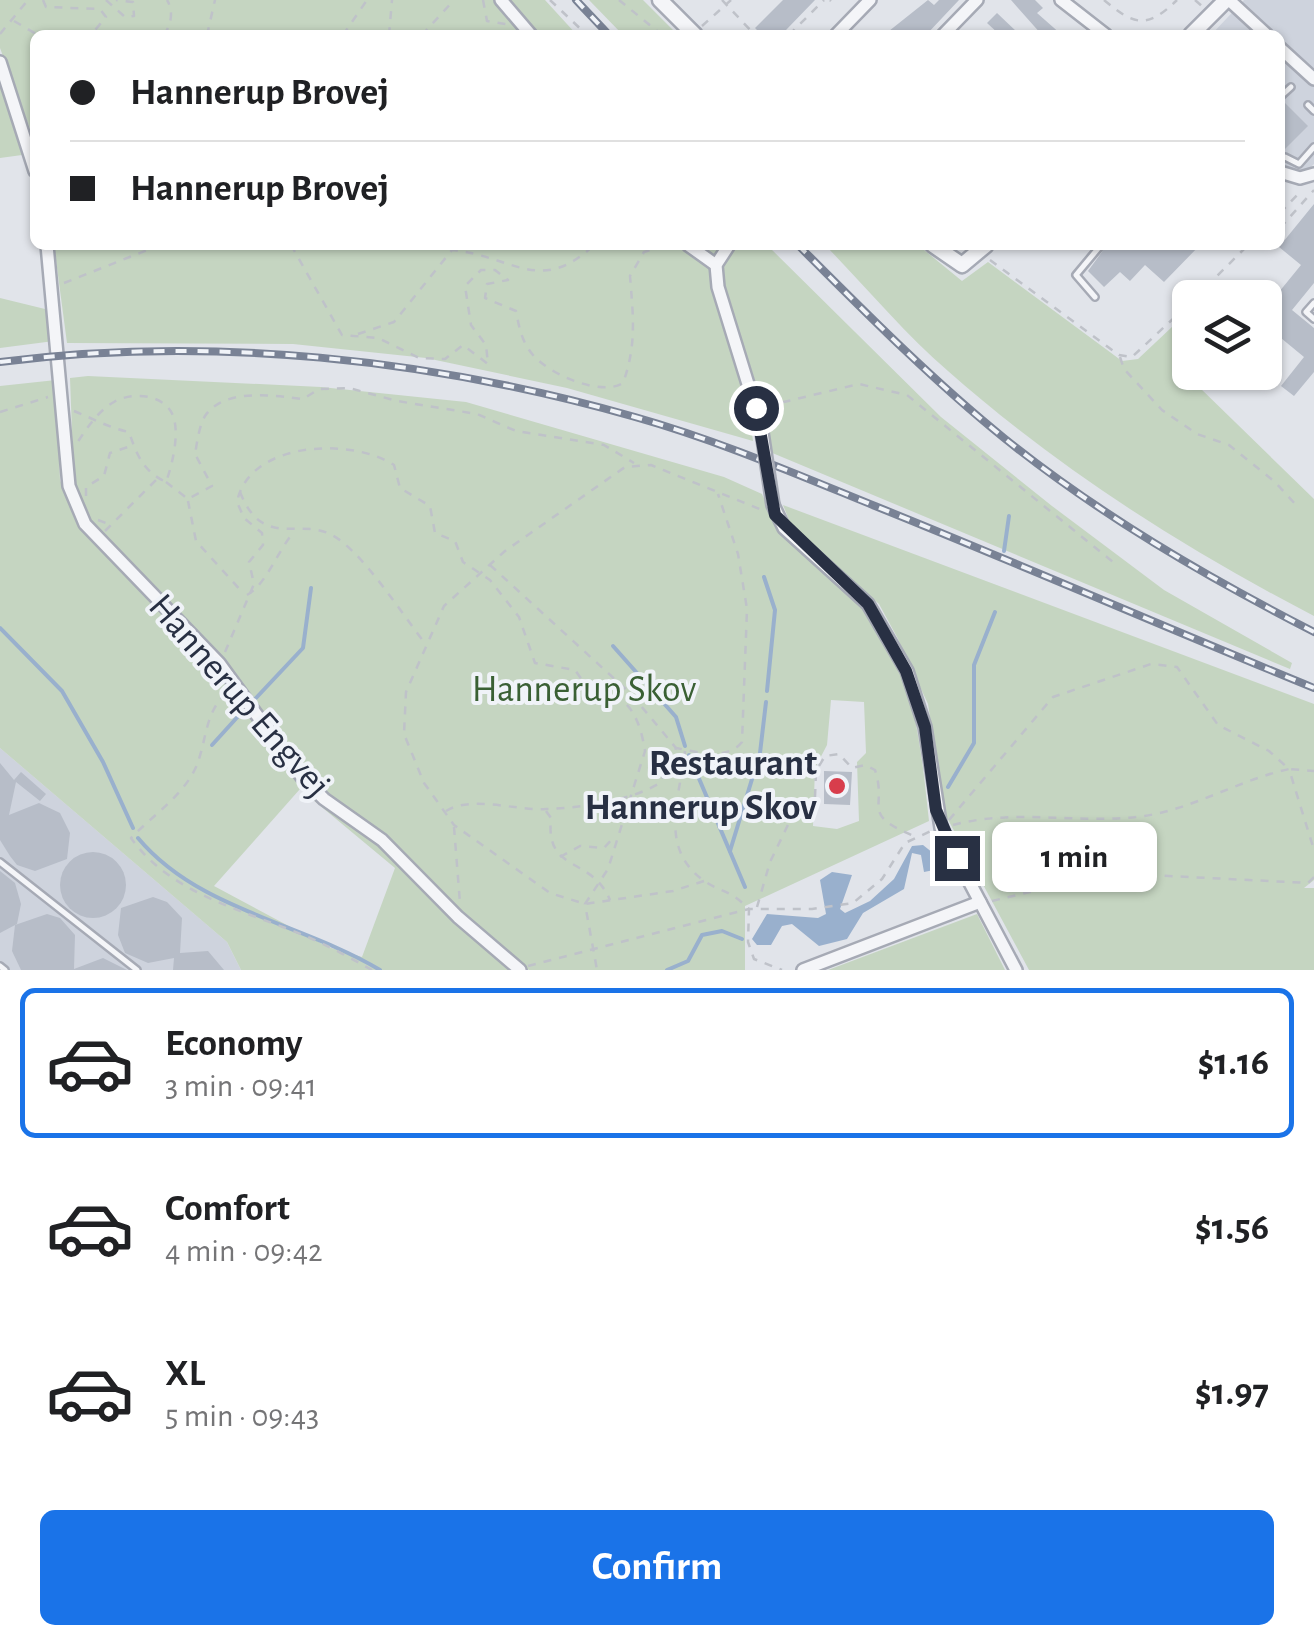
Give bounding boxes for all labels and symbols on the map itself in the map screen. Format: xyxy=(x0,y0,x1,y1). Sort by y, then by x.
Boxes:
route start xyxy=(734,386,779,431)
street label: Hannerup Engvej xyxy=(141,587,337,805)
park label: Hannerup Skov xyxy=(472,671,696,709)
place label: Restaurant Hannerup Skov xyxy=(584,745,817,827)
marker: Restaurant Hannerup Skov xyxy=(826,775,848,797)
callout: 1 min xyxy=(992,823,1157,893)
route end xyxy=(935,836,980,881)

